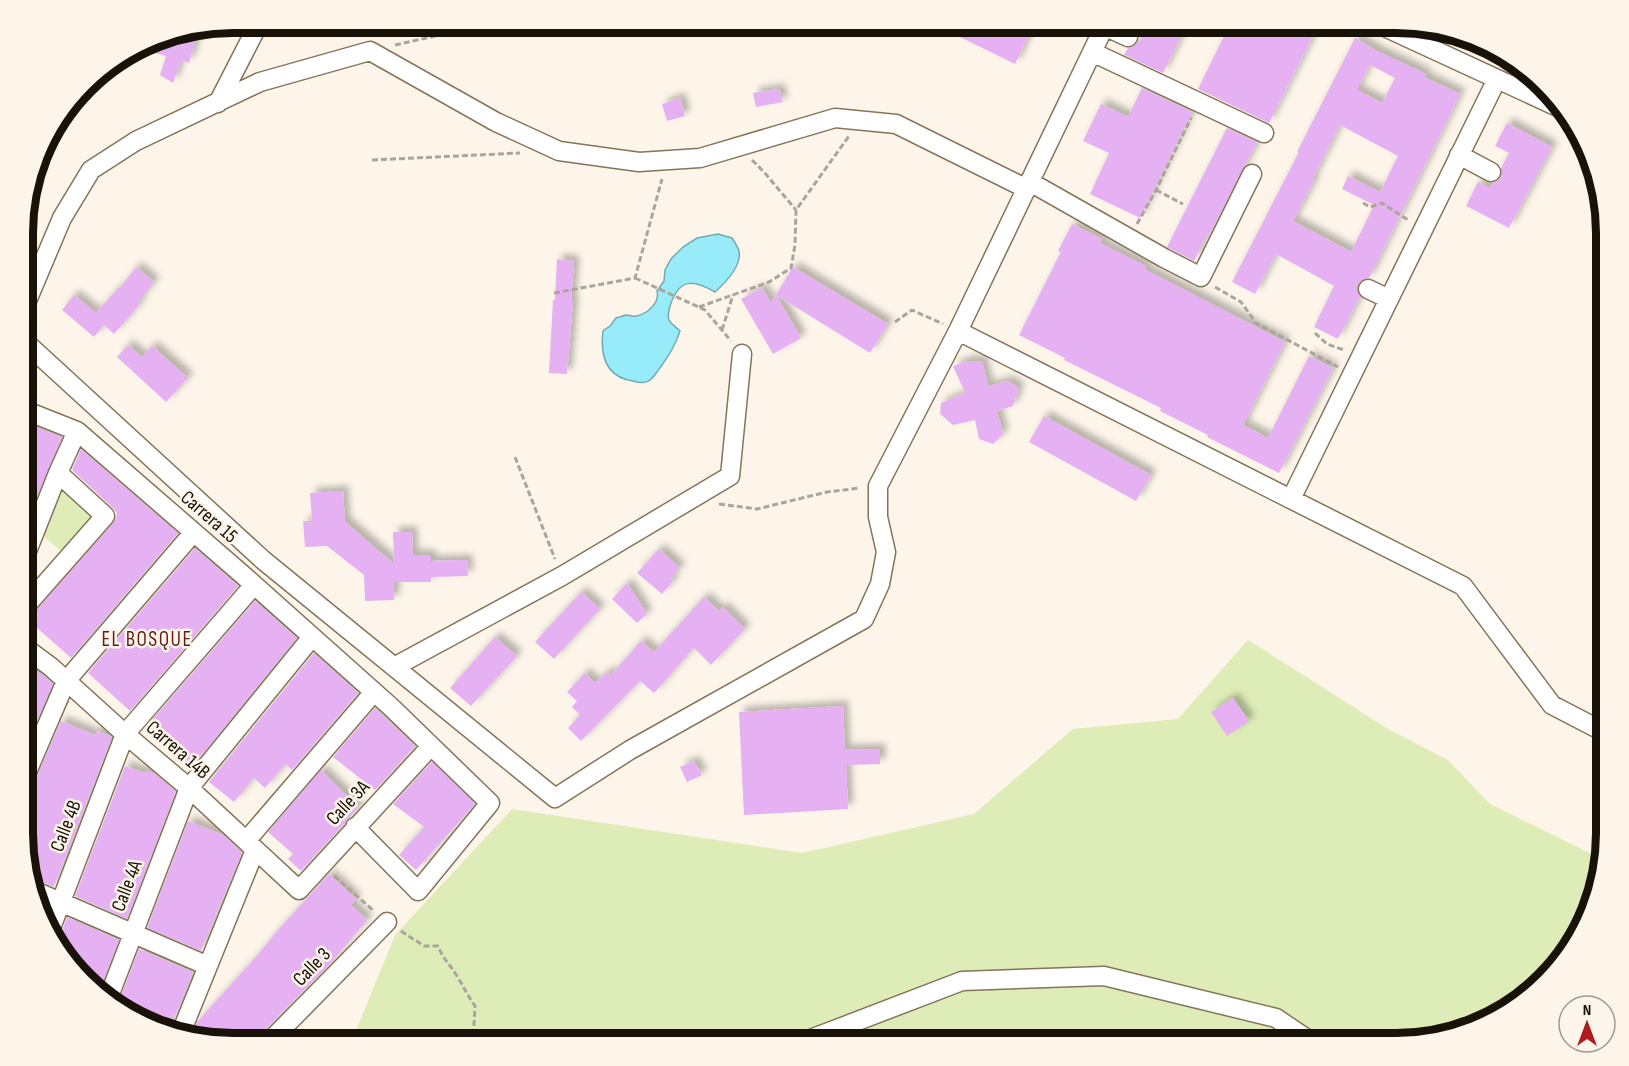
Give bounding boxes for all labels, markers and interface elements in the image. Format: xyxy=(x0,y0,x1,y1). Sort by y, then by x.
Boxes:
street label: Carrera 15 xyxy=(176,486,242,548)
district label: EL BOSQUE xyxy=(101,627,193,652)
street label: Carrera 14B xyxy=(141,716,215,784)
street label: Calle 3A xyxy=(321,775,375,830)
street label: Calle 4B xyxy=(45,797,87,855)
street label: Calle 4A xyxy=(106,857,148,915)
street label: Calle 3 xyxy=(288,943,336,991)
north arrow xyxy=(1557,994,1617,1054)
text: N xyxy=(1583,1001,1591,1020)

